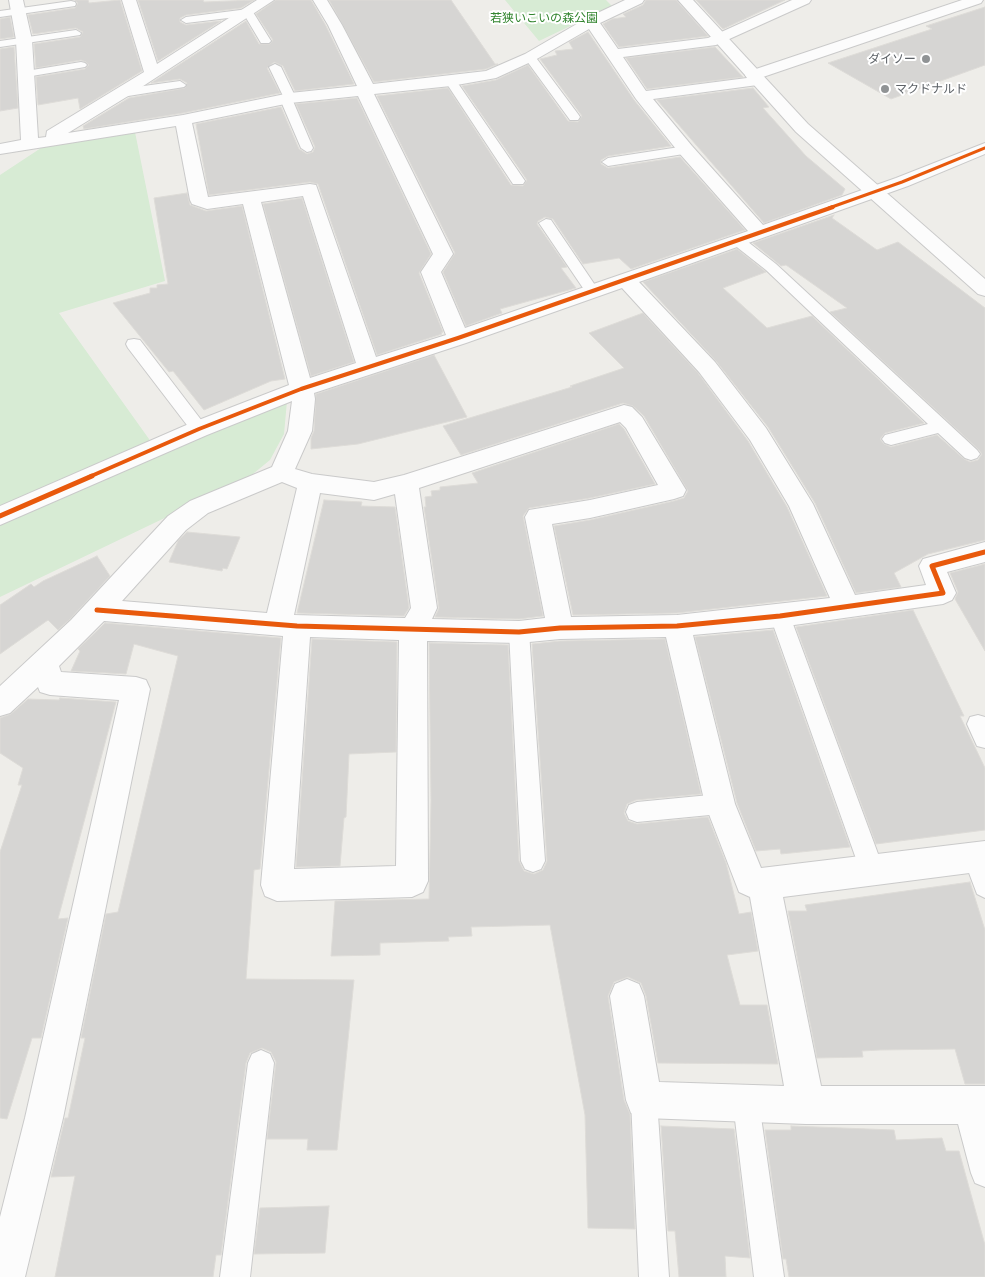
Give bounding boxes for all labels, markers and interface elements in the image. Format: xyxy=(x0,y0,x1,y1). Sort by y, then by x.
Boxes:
park label: 若狭いこいの森公園 xyxy=(490,11,598,25)
place label: ダイソー xyxy=(868,52,916,66)
marker: ダイソー xyxy=(920,53,932,65)
place label: マクドナルド xyxy=(895,82,967,96)
marker: マクドナルド xyxy=(879,83,891,95)

